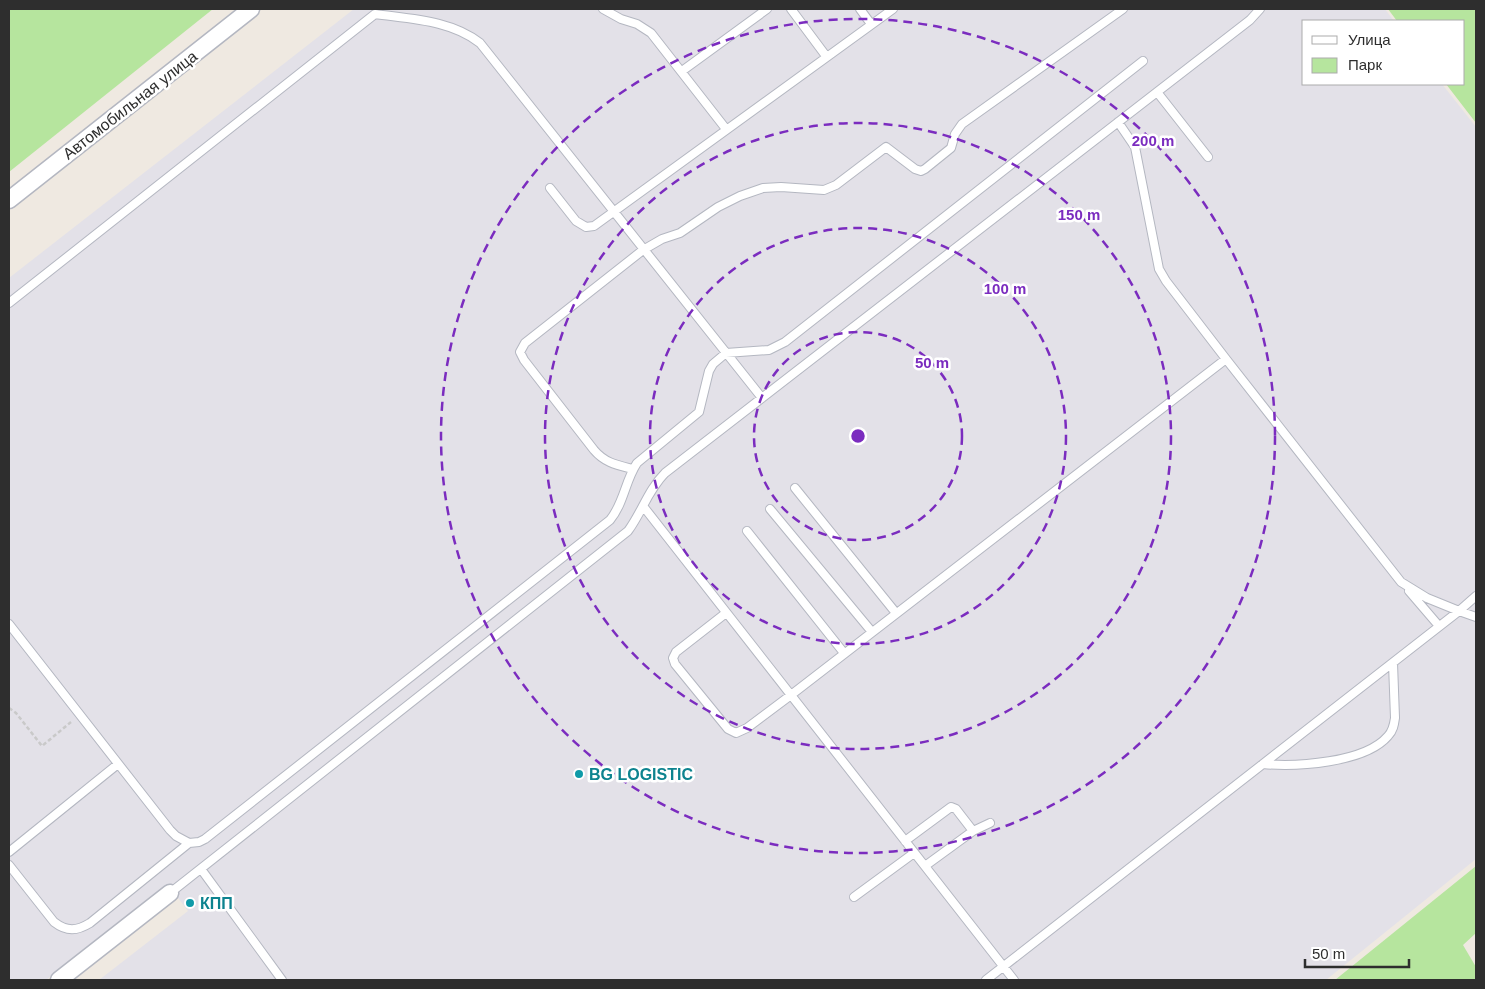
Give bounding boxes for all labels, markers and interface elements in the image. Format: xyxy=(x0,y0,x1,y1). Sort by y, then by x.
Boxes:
legend xyxy=(1302,20,1465,85)
text: Улица xyxy=(1348,31,1391,48)
street label: Автомобильная улица xyxy=(60,47,200,163)
text: Парк xyxy=(1348,56,1382,73)
text: 200 m xyxy=(1132,132,1174,149)
text: 150 m xyxy=(1058,206,1100,223)
text: 100 m xyxy=(984,280,1026,297)
text: 50 m xyxy=(915,354,949,371)
centre of rings xyxy=(849,427,867,445)
place label: BG LOGISTIC xyxy=(589,766,693,783)
marker: BG LOGISTIC xyxy=(573,768,585,780)
place label: КПП xyxy=(200,895,233,912)
marker: КПП xyxy=(184,897,196,909)
scale bar xyxy=(1305,936,1409,968)
text: 50 m xyxy=(1312,945,1345,962)

